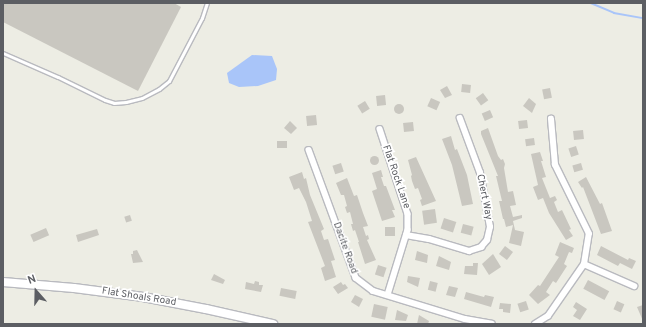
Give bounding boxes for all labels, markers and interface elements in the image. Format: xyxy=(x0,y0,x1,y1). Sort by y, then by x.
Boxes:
street label: Flat Rock Lane xyxy=(380,144,412,210)
street label: Chert Way xyxy=(474,173,494,221)
street label: Dacite Road xyxy=(330,221,360,275)
north arrow xyxy=(16,271,56,311)
text: N xyxy=(26,272,38,288)
street label: Flat Shoals Road xyxy=(101,285,177,309)

